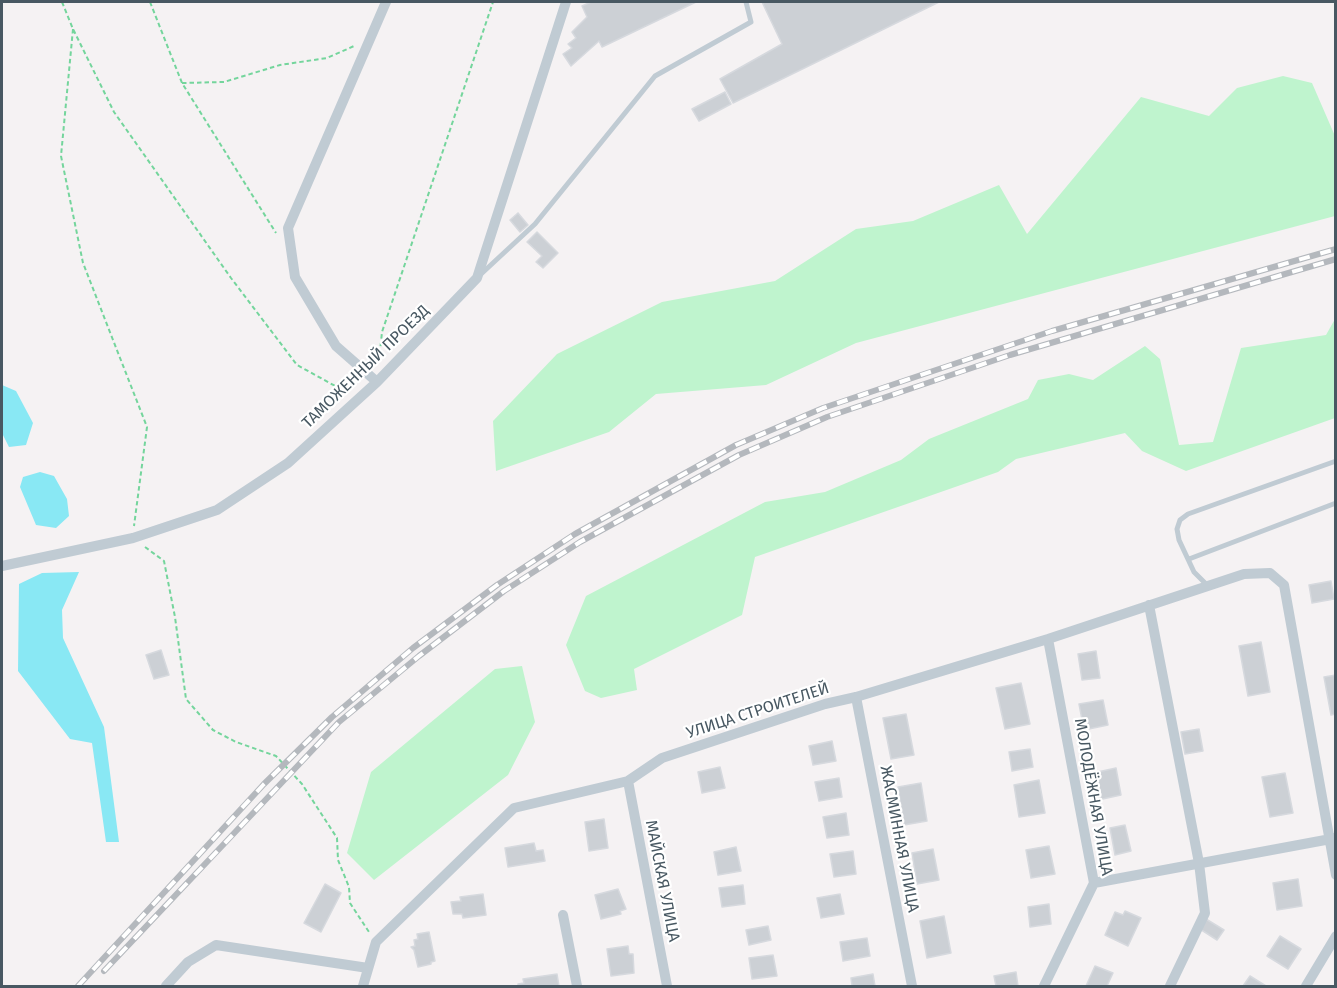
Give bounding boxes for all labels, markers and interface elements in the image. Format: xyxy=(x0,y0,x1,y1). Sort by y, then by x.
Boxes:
street label: ТАМОЖЕННЫЙ ПРОЕЗД xyxy=(299,301,433,433)
street label: УЛИЦА СТРОИТЕЛЕЙ xyxy=(684,679,832,743)
street label: МОЛОДЁЖНАЯ УЛИЦА xyxy=(1070,717,1116,877)
street label: ЖАСМИННАЯ УЛИЦА xyxy=(875,764,923,914)
street label: МАЙСКАЯ УЛИЦА xyxy=(641,819,683,943)

